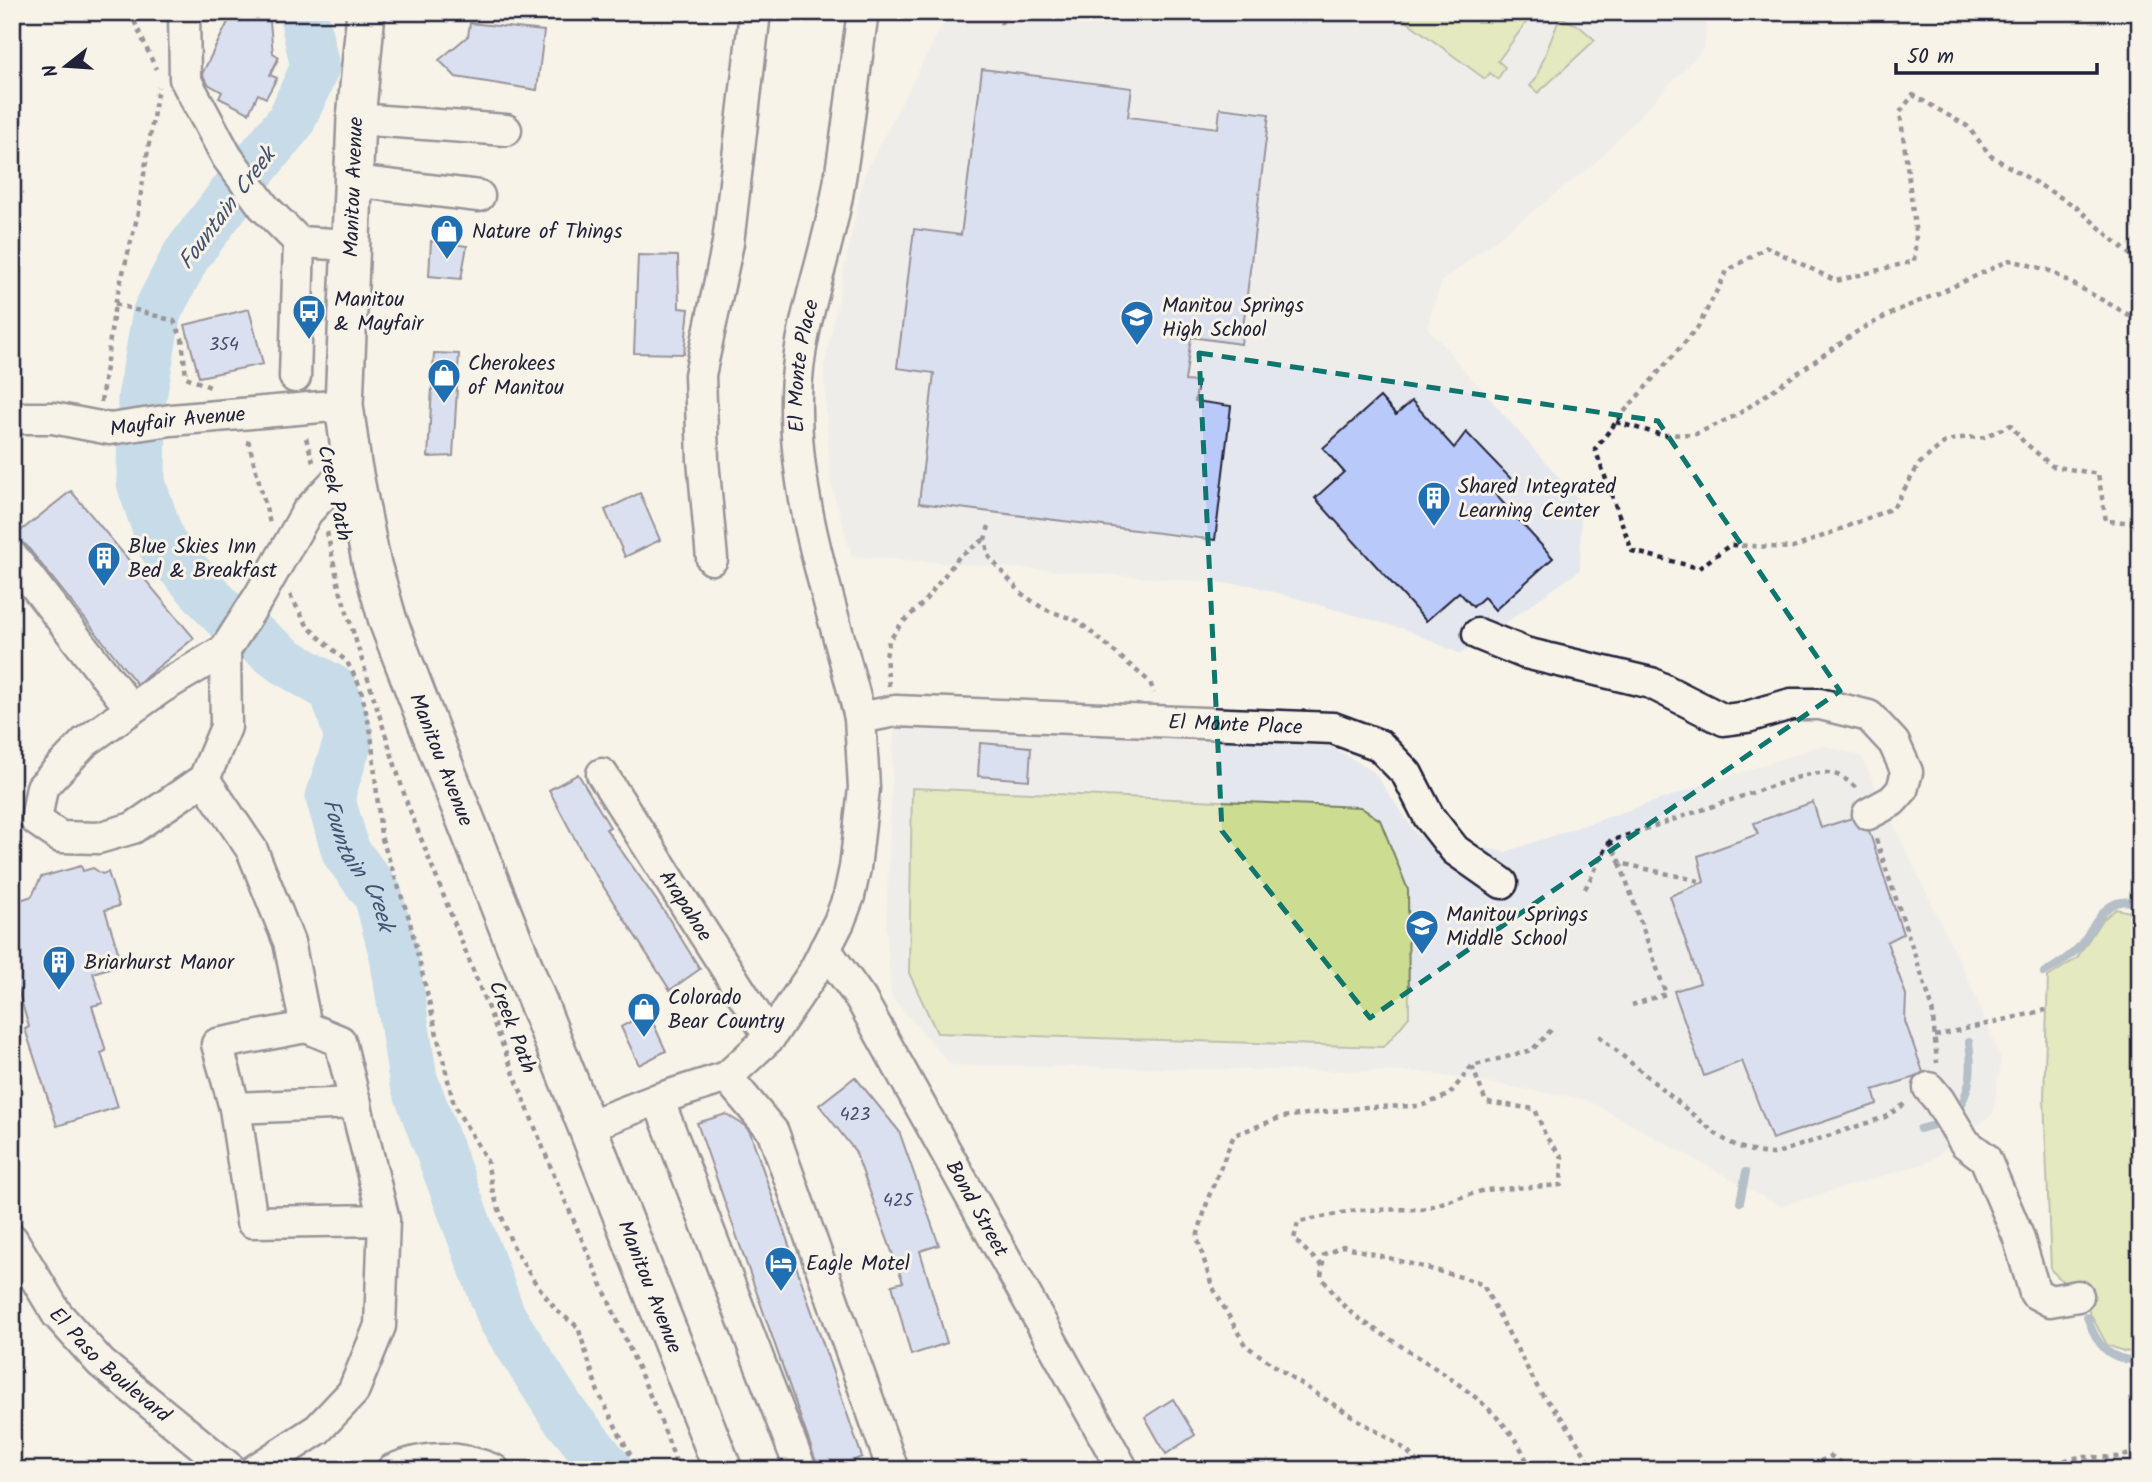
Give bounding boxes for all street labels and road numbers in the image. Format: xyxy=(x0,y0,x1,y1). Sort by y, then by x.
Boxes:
street label: Manitou Avenue xyxy=(336,116,373,258)
street label: El Monte Place xyxy=(781,296,829,433)
street label: Mayfair Avenue xyxy=(108,399,247,447)
street label: Creek Path xyxy=(307,442,360,544)
street label: Manitou Avenue xyxy=(399,689,482,832)
street label: El Monte Place xyxy=(1168,707,1304,745)
street label: Arapahoe xyxy=(649,864,720,949)
street label: Creek Path xyxy=(479,976,544,1079)
street label: Bond Street xyxy=(936,1154,1017,1264)
street label: Manitou Avenue xyxy=(608,1216,690,1359)
street label: El Paso Boulevard xyxy=(40,1300,178,1432)

